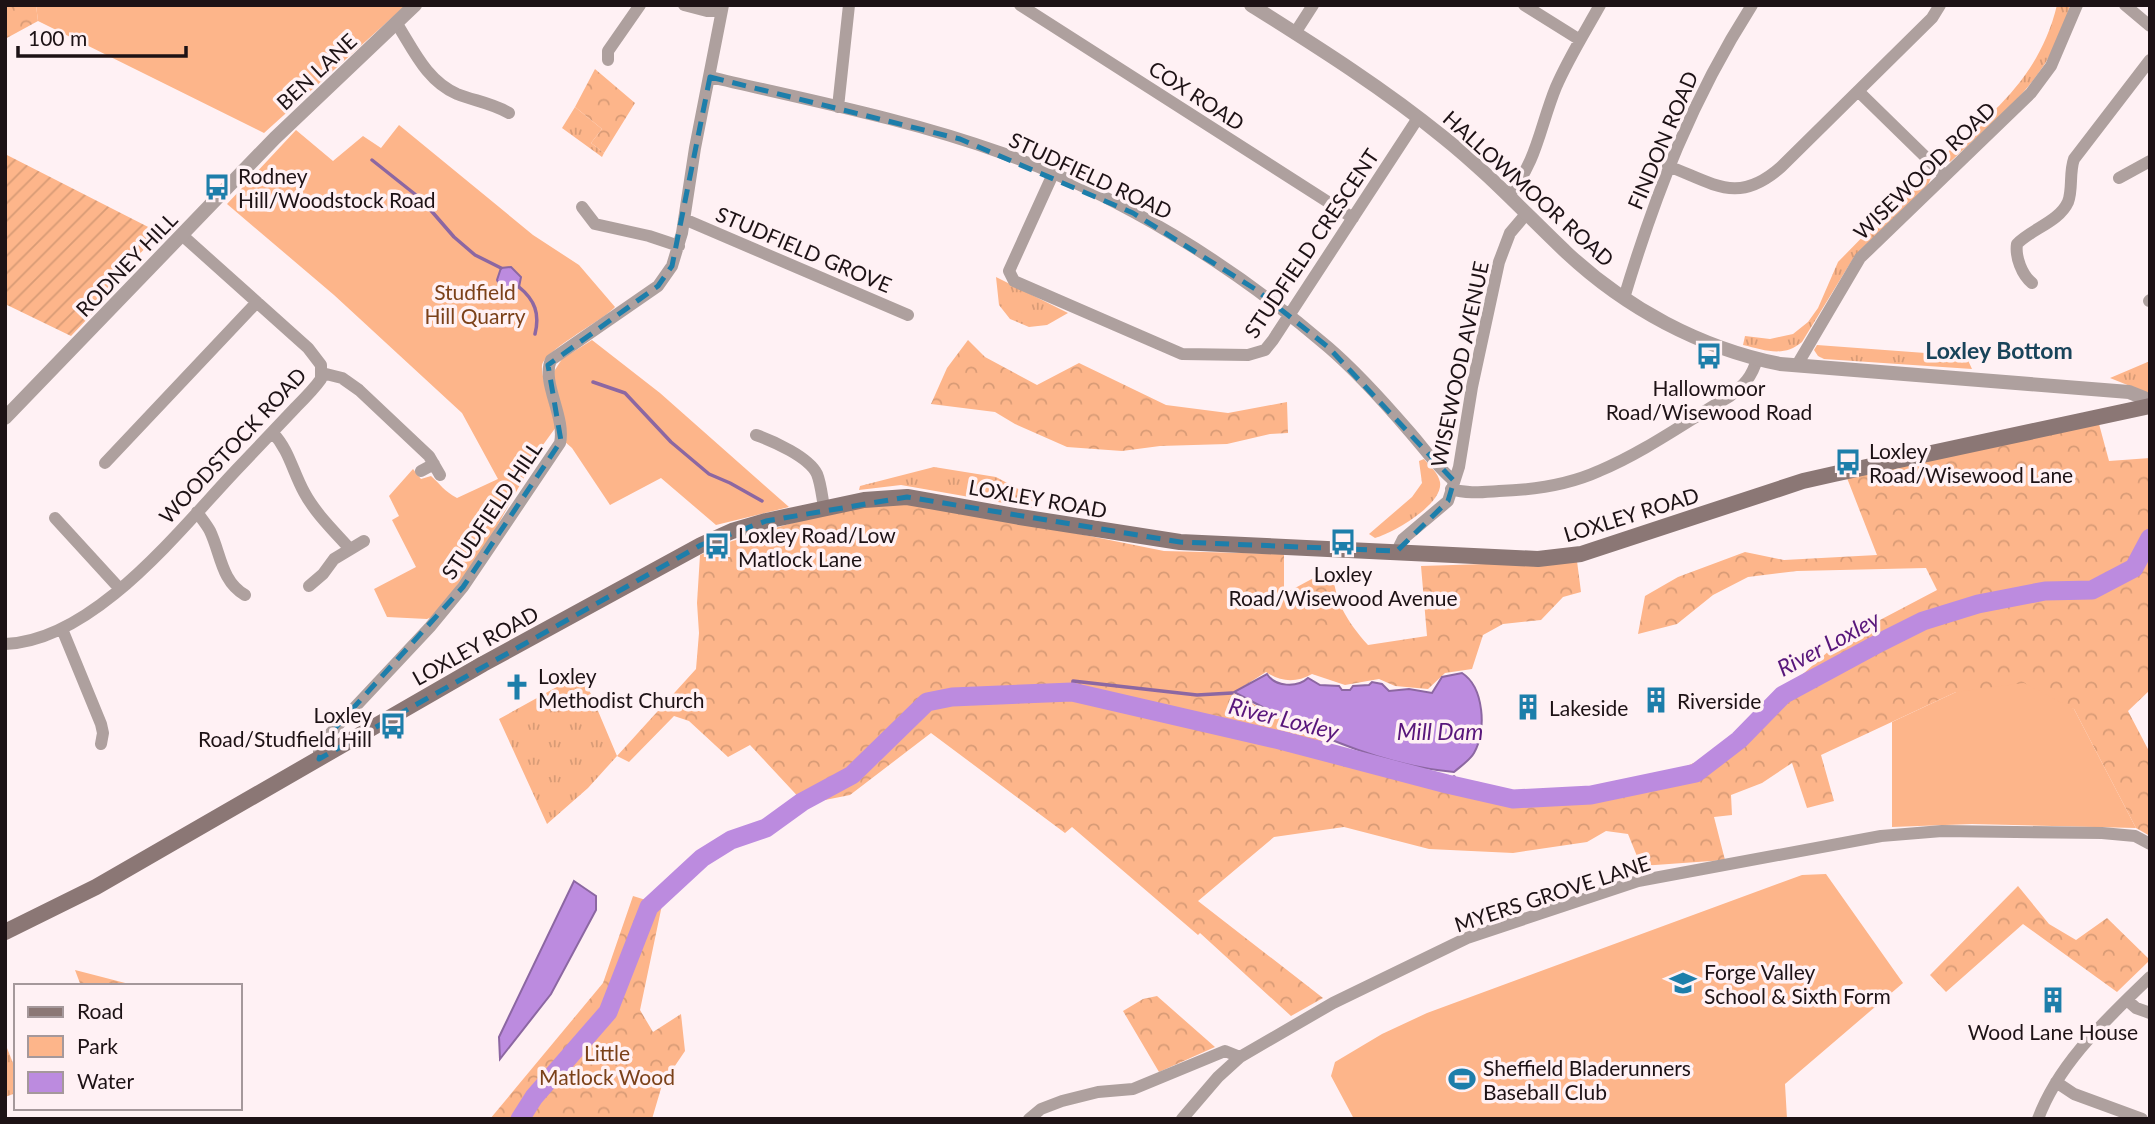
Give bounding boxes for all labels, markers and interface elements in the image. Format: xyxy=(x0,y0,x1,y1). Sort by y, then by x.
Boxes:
scale bar xyxy=(18,14,186,58)
text: 100 m xyxy=(28,25,87,50)
street label: BEN LANE xyxy=(271,28,361,114)
street label: COX ROAD xyxy=(1145,55,1249,135)
street label: FINDON ROAD xyxy=(1622,67,1702,213)
street label: WISEWOOD ROAD xyxy=(1848,96,2000,244)
street label: HALLOWMOOR ROAD xyxy=(1439,105,1619,271)
street label: STUDFIELD ROAD xyxy=(1006,126,1176,224)
street label: STUDFIELD CRESCENT xyxy=(1238,143,1384,342)
place label: Rodney Hill/Woodstock Road xyxy=(238,163,436,212)
bus stop icon: Rodney Hill/Woodstock Road xyxy=(202,172,232,202)
street label: STUDFIELD GROVE xyxy=(712,201,896,297)
street label: RODNEY HILL xyxy=(70,207,182,321)
street label: WISEWOOD AVENUE xyxy=(1425,259,1493,469)
park label: Studfield Hill Quarry xyxy=(424,279,526,328)
district label: Loxley Bottom xyxy=(1925,336,2073,364)
bus stop icon: Hallowmoor Road/Wisewood Road xyxy=(1694,341,1724,371)
street label: WOODSTOCK ROAD xyxy=(153,362,311,528)
place label: Hallowmoor Road/Wisewood Road xyxy=(1606,375,1812,424)
street label: STUDFIELD HILL xyxy=(436,436,546,584)
place label: Loxley Road/Wisewood Lane xyxy=(1869,438,2073,487)
bus stop icon: Loxley Road/Wisewood Lane xyxy=(1833,447,1863,477)
street label: LOXLEY ROAD xyxy=(967,474,1109,522)
street label: LOXLEY ROAD xyxy=(1560,482,1702,546)
place label: Loxley Road/Low Matlock Lane xyxy=(738,522,896,571)
bus stop icon: Loxley Road/Wisewood Avenue xyxy=(1328,527,1358,557)
bus stop icon: Loxley Road/Low Matlock Lane xyxy=(702,531,732,561)
place label: Loxley Road/Wisewood Avenue xyxy=(1229,561,1457,610)
street label: LOXLEY ROAD xyxy=(408,600,542,690)
water label: River Loxley xyxy=(1772,604,1885,682)
place label: Loxley Methodist Church xyxy=(538,663,705,712)
church icon: Loxley Methodist Church xyxy=(502,672,532,702)
building icon: Riverside xyxy=(1641,685,1671,715)
place label: Riverside xyxy=(1677,688,1761,713)
water label: River Loxley xyxy=(1226,691,1343,745)
building icon: Lakeside xyxy=(1513,692,1543,722)
place label: Lakeside xyxy=(1549,695,1628,720)
place label: Loxley Road/Studfield Hill xyxy=(198,702,372,751)
bus stop icon: Loxley Road/Studfield Hill xyxy=(378,711,408,741)
water label: Mill Dam xyxy=(1397,717,1483,745)
street label: MYERS GROVE LANE xyxy=(1451,850,1653,936)
place label: Forge Valley School & Sixth Form xyxy=(1704,959,1891,1008)
school or university icon: Forge Valley School & Sixth Form xyxy=(1668,968,1698,998)
legend xyxy=(14,984,242,1110)
building icon: Wood Lane House xyxy=(2038,985,2068,1015)
text: Road xyxy=(77,998,124,1023)
place label: Wood Lane House xyxy=(1968,1019,2138,1044)
text: Park xyxy=(77,1033,118,1058)
park label: Little Matlock Wood xyxy=(539,1040,675,1089)
place label: Sheffield Bladerunners Baseball Club xyxy=(1483,1055,1691,1104)
sports icon: Sheffield Bladerunners Baseball Club xyxy=(1447,1064,1477,1094)
text: Water xyxy=(77,1068,134,1093)

